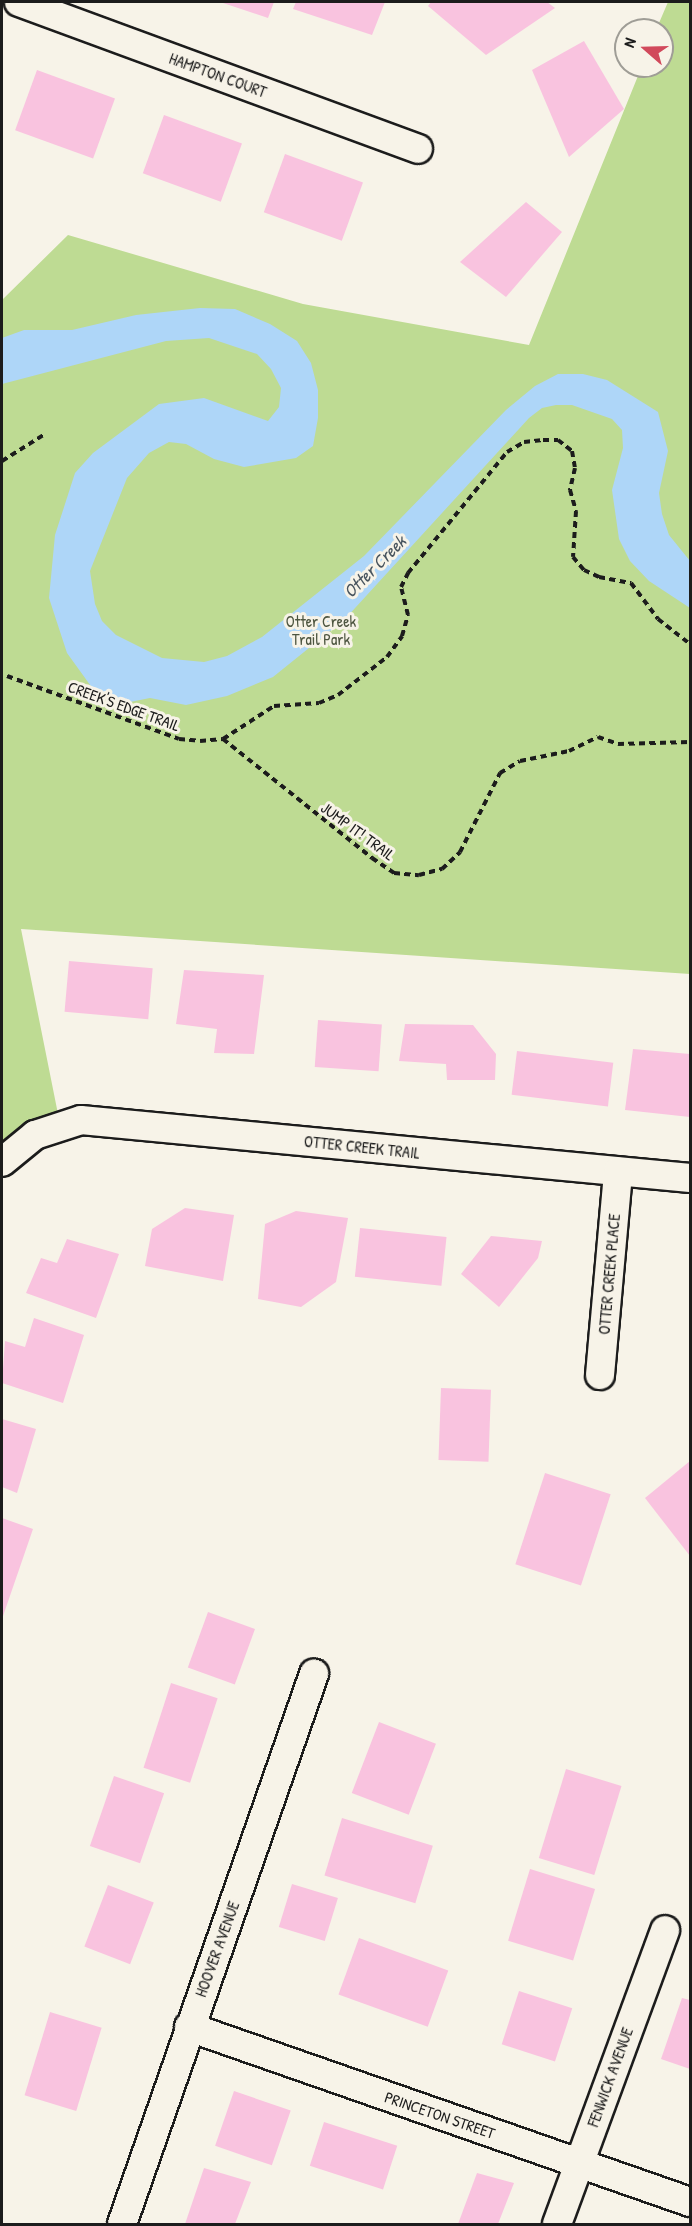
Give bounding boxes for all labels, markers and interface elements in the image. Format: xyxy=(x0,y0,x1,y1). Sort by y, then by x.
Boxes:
north arrow xyxy=(614,18,674,78)
text: N xyxy=(617,35,641,50)
street label: HAMPTON COURT xyxy=(167,48,269,102)
water label: Otter Creek xyxy=(339,531,411,603)
park label: Otter Creek Trail Park xyxy=(286,611,356,649)
street label: CREEK'S EDGE TRAIL xyxy=(65,677,183,735)
street label: JUMP IT! TRAIL xyxy=(317,798,399,864)
street label: OTTER CREEK TRAIL xyxy=(303,1131,421,1163)
street label: OTTER CREEK PLACE xyxy=(594,1213,624,1335)
street label: HOOVER AVENUE xyxy=(191,1898,243,2000)
street label: FENWICK AVENUE xyxy=(583,2025,637,2129)
street label: PRINCETON STREET xyxy=(382,2087,498,2143)

